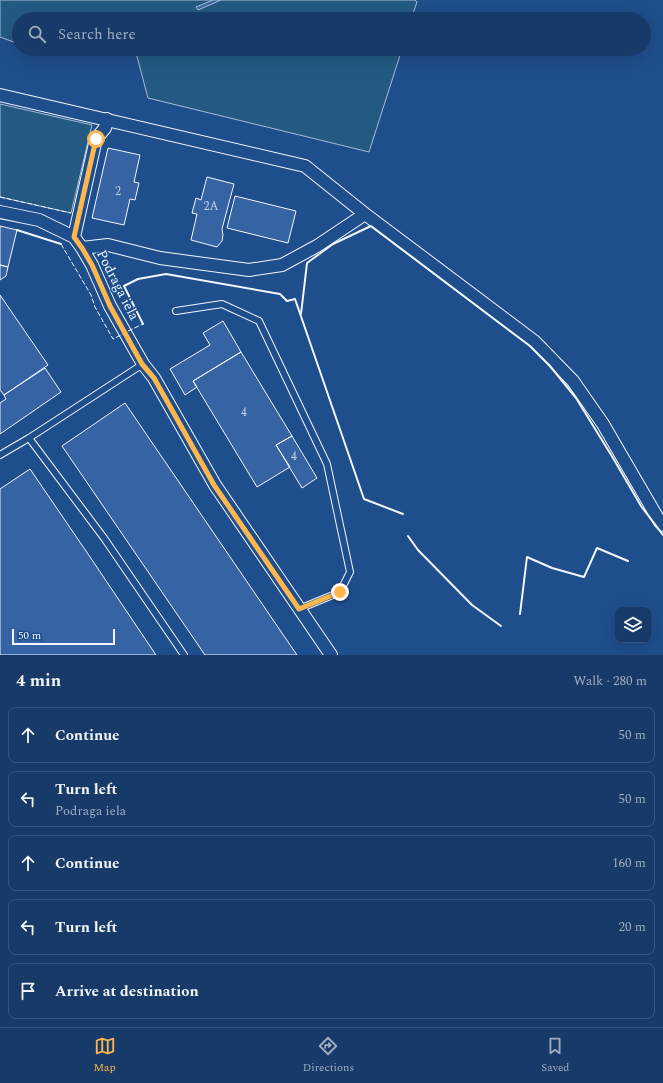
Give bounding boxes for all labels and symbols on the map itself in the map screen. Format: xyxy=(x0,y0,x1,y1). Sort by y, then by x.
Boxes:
route start xyxy=(87,130,105,148)
house number: 2 xyxy=(115,182,121,201)
house number: 2A xyxy=(203,197,219,216)
street label: Podraga iela xyxy=(91,246,145,324)
house number: 4 xyxy=(241,403,247,422)
house number: 4 xyxy=(291,447,297,466)
route end xyxy=(331,583,349,601)
scale bar xyxy=(12,627,115,646)

